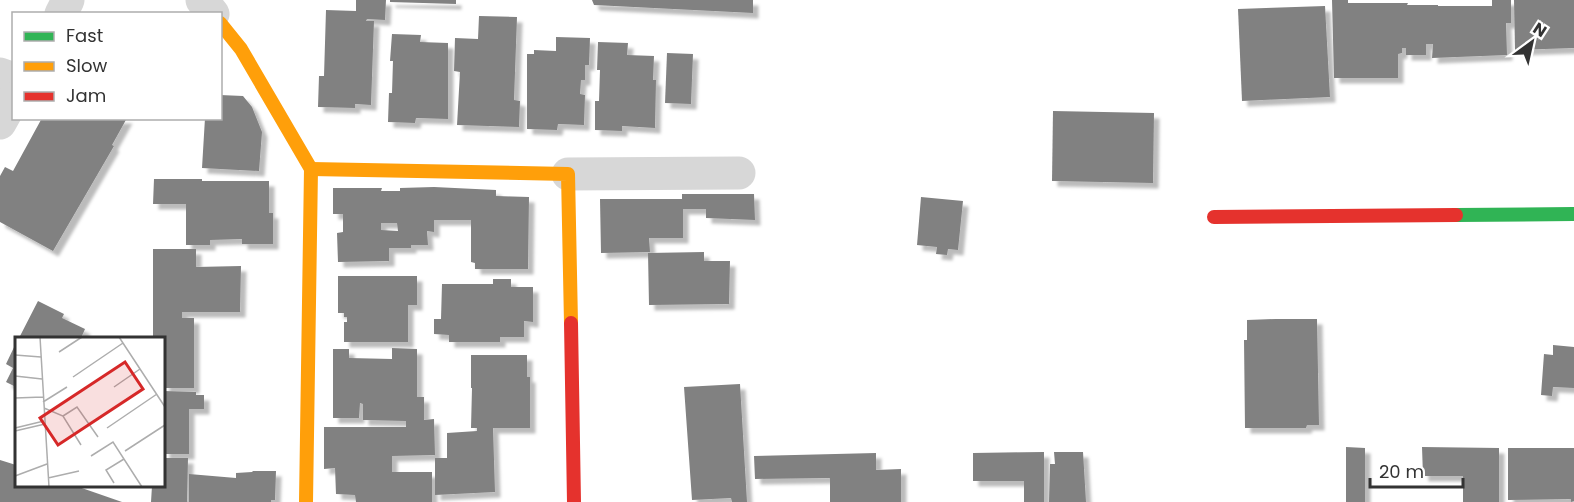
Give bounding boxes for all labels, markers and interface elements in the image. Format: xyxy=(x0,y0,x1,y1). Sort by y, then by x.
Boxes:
legend xyxy=(12,12,222,120)
north arrow xyxy=(1502,12,1562,72)
text: N xyxy=(1529,17,1551,43)
text: Fast xyxy=(66,23,103,48)
text: Slow xyxy=(66,53,108,78)
text: Jam xyxy=(66,83,106,108)
inset map xyxy=(15,337,165,487)
scale bar xyxy=(1370,451,1463,489)
text: 20 m xyxy=(1379,459,1424,484)

